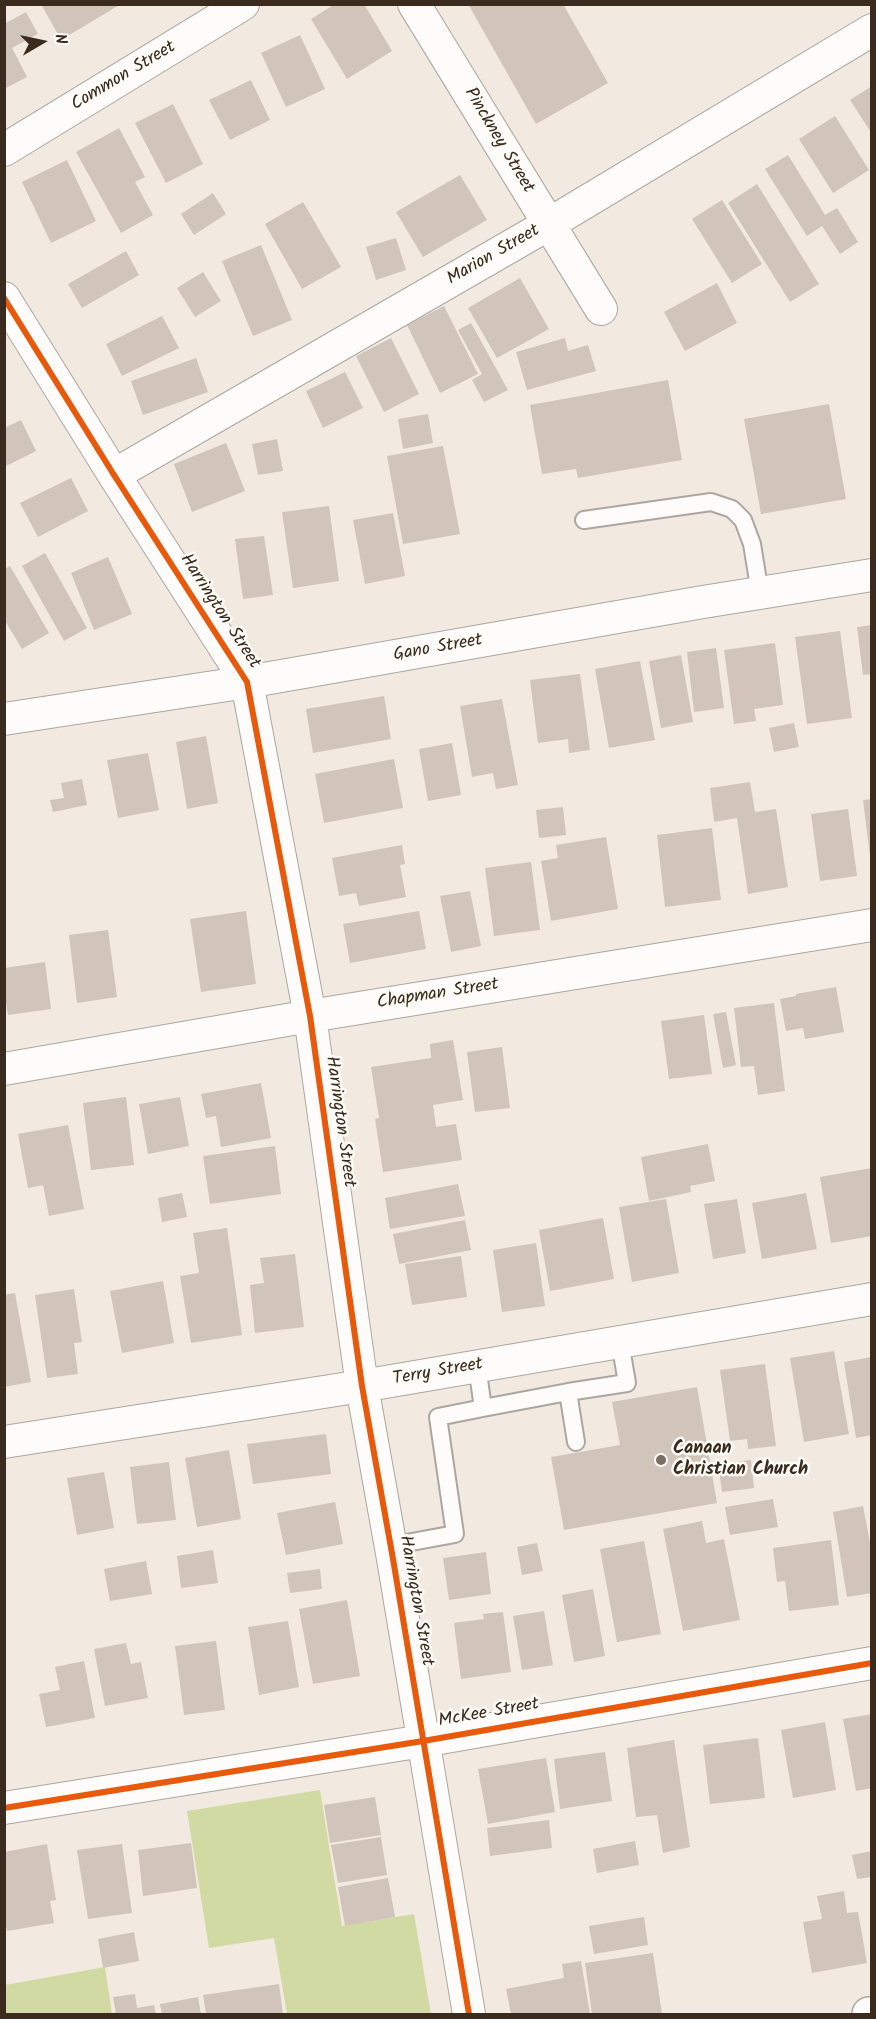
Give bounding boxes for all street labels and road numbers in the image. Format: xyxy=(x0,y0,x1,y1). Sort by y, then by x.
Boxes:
street label: Common Street xyxy=(68,37,180,117)
street label: Pinckney Street xyxy=(458,84,538,198)
street label: Marion Street xyxy=(444,221,544,291)
street label: Harrington Street xyxy=(174,551,264,673)
street label: Gano Street xyxy=(392,631,484,667)
street label: Chapman Street xyxy=(376,975,500,1015)
street label: Harrington Street xyxy=(319,1055,359,1189)
street label: Terry Street xyxy=(391,1354,485,1392)
street label: Harrington Street xyxy=(393,1534,437,1668)
street label: McKee Street xyxy=(437,1695,541,1733)

